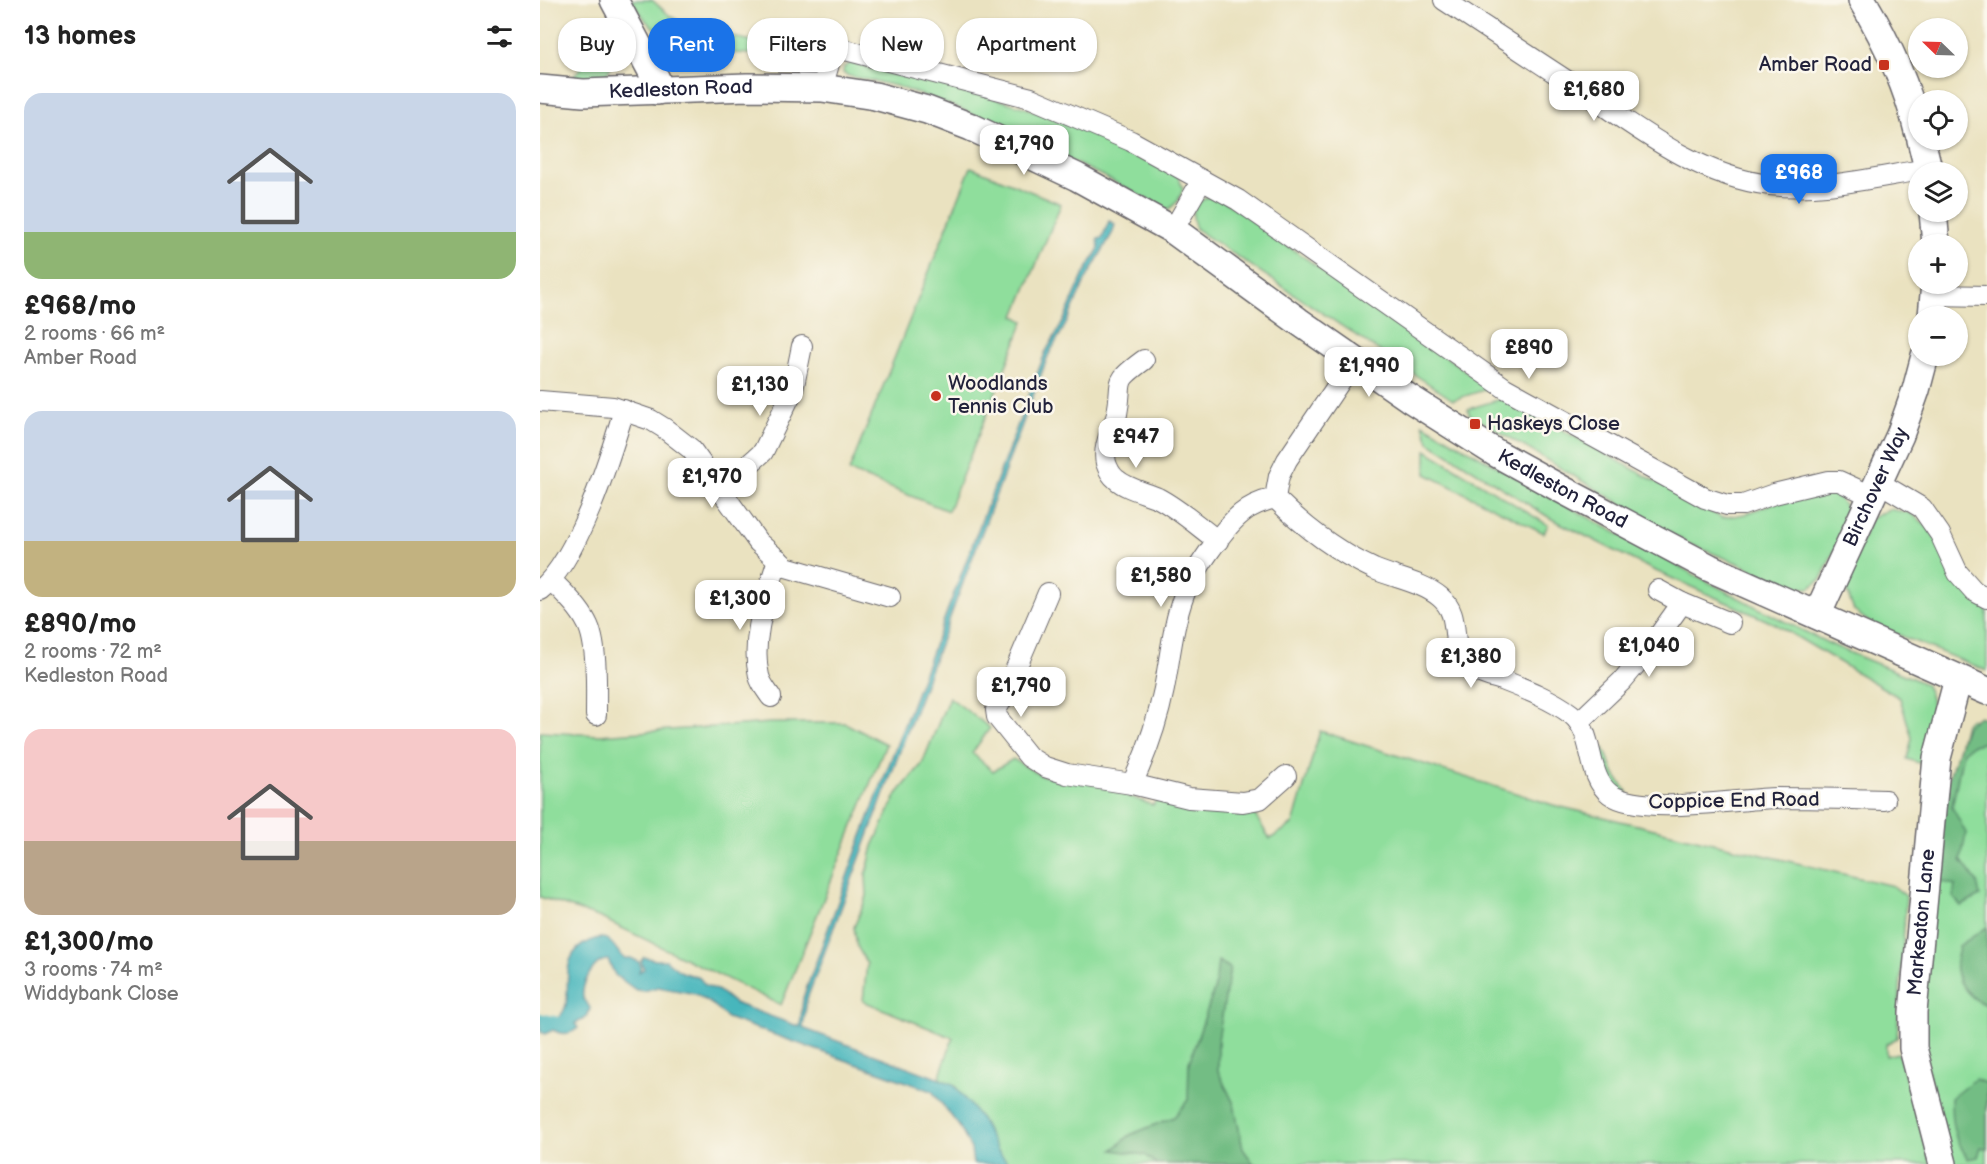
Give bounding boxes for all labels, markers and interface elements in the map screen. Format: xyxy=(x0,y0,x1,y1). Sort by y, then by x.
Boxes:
chip: Buy xyxy=(558,18,636,72)
chip: Rent xyxy=(648,18,735,72)
chip: Filters xyxy=(747,18,848,72)
chip: New xyxy=(860,18,944,72)
chip: Apartment xyxy=(956,18,1097,72)
north arrow xyxy=(1908,18,1968,78)
map controls xyxy=(1908,18,1968,366)
icon: filters xyxy=(483,20,516,53)
text: 13 homes xyxy=(24,21,136,52)
place label: Amber Road xyxy=(1759,53,1872,77)
marker: Amber Road xyxy=(1877,58,1891,72)
pin: £1,680 xyxy=(1545,71,1643,122)
street label: Kedleston Road xyxy=(608,75,753,104)
text: £1,680 xyxy=(1563,78,1625,102)
button: locate xyxy=(1908,90,1968,150)
pin: £1,790 xyxy=(975,125,1073,176)
icon: home xyxy=(216,132,324,240)
text: £1,790 xyxy=(994,132,1054,156)
pin: £968 xyxy=(1763,154,1835,205)
text: £968 xyxy=(1775,161,1823,185)
button: layers xyxy=(1908,162,1968,222)
button: + xyxy=(1908,234,1968,294)
text: £968/mo xyxy=(24,291,136,322)
button: − xyxy=(1908,306,1968,366)
text: 2 rooms · 66 m² xyxy=(24,322,165,346)
pin: £890 xyxy=(1493,329,1565,380)
text: £890 xyxy=(1505,336,1553,360)
text: Amber Road xyxy=(24,346,137,370)
pin: £1,990 xyxy=(1320,347,1418,398)
text: £1,990 xyxy=(1338,354,1400,378)
pin: £1,130 xyxy=(711,366,809,417)
place label: Woodlands Tennis Club xyxy=(948,372,1053,419)
text: £1,130 xyxy=(731,373,789,397)
marker: Woodlands Tennis Club xyxy=(929,389,943,403)
place label: Haskeys Close xyxy=(1487,412,1620,436)
marker: Haskeys Close xyxy=(1468,417,1482,431)
pin: £947 xyxy=(1100,418,1172,469)
street label: Birchover Way xyxy=(1838,424,1914,550)
text: £947 xyxy=(1113,425,1159,449)
street label: Kedleston Road xyxy=(1493,444,1631,534)
icon: home xyxy=(216,450,324,558)
pin: £1,970 xyxy=(663,458,761,509)
text: £1,970 xyxy=(682,465,742,489)
pin: £1,580 xyxy=(1112,557,1210,608)
text: £1,580 xyxy=(1130,564,1192,588)
pin: £1,300 xyxy=(691,580,789,631)
text: £1,300 xyxy=(709,587,771,611)
text: £890/mo xyxy=(24,609,136,640)
pin: £1,040 xyxy=(1600,627,1698,678)
text: £1,040 xyxy=(1618,634,1680,658)
pin: £1,380 xyxy=(1422,638,1520,689)
text: 2 rooms · 72 m² xyxy=(24,640,162,664)
text: £1,380 xyxy=(1440,645,1502,669)
text: Kedleston Road xyxy=(24,664,168,688)
pin: £1,790 xyxy=(972,667,1070,718)
text: £1,790 xyxy=(991,674,1051,698)
icon: home xyxy=(216,768,324,876)
street label: Coppice End Road xyxy=(1648,788,1820,814)
street label: Markeaton Lane xyxy=(1903,848,1940,997)
text: £1,300/mo xyxy=(24,927,154,958)
text: 3 rooms · 74 m² xyxy=(24,958,163,982)
text: Widdybank Close xyxy=(24,982,179,1006)

